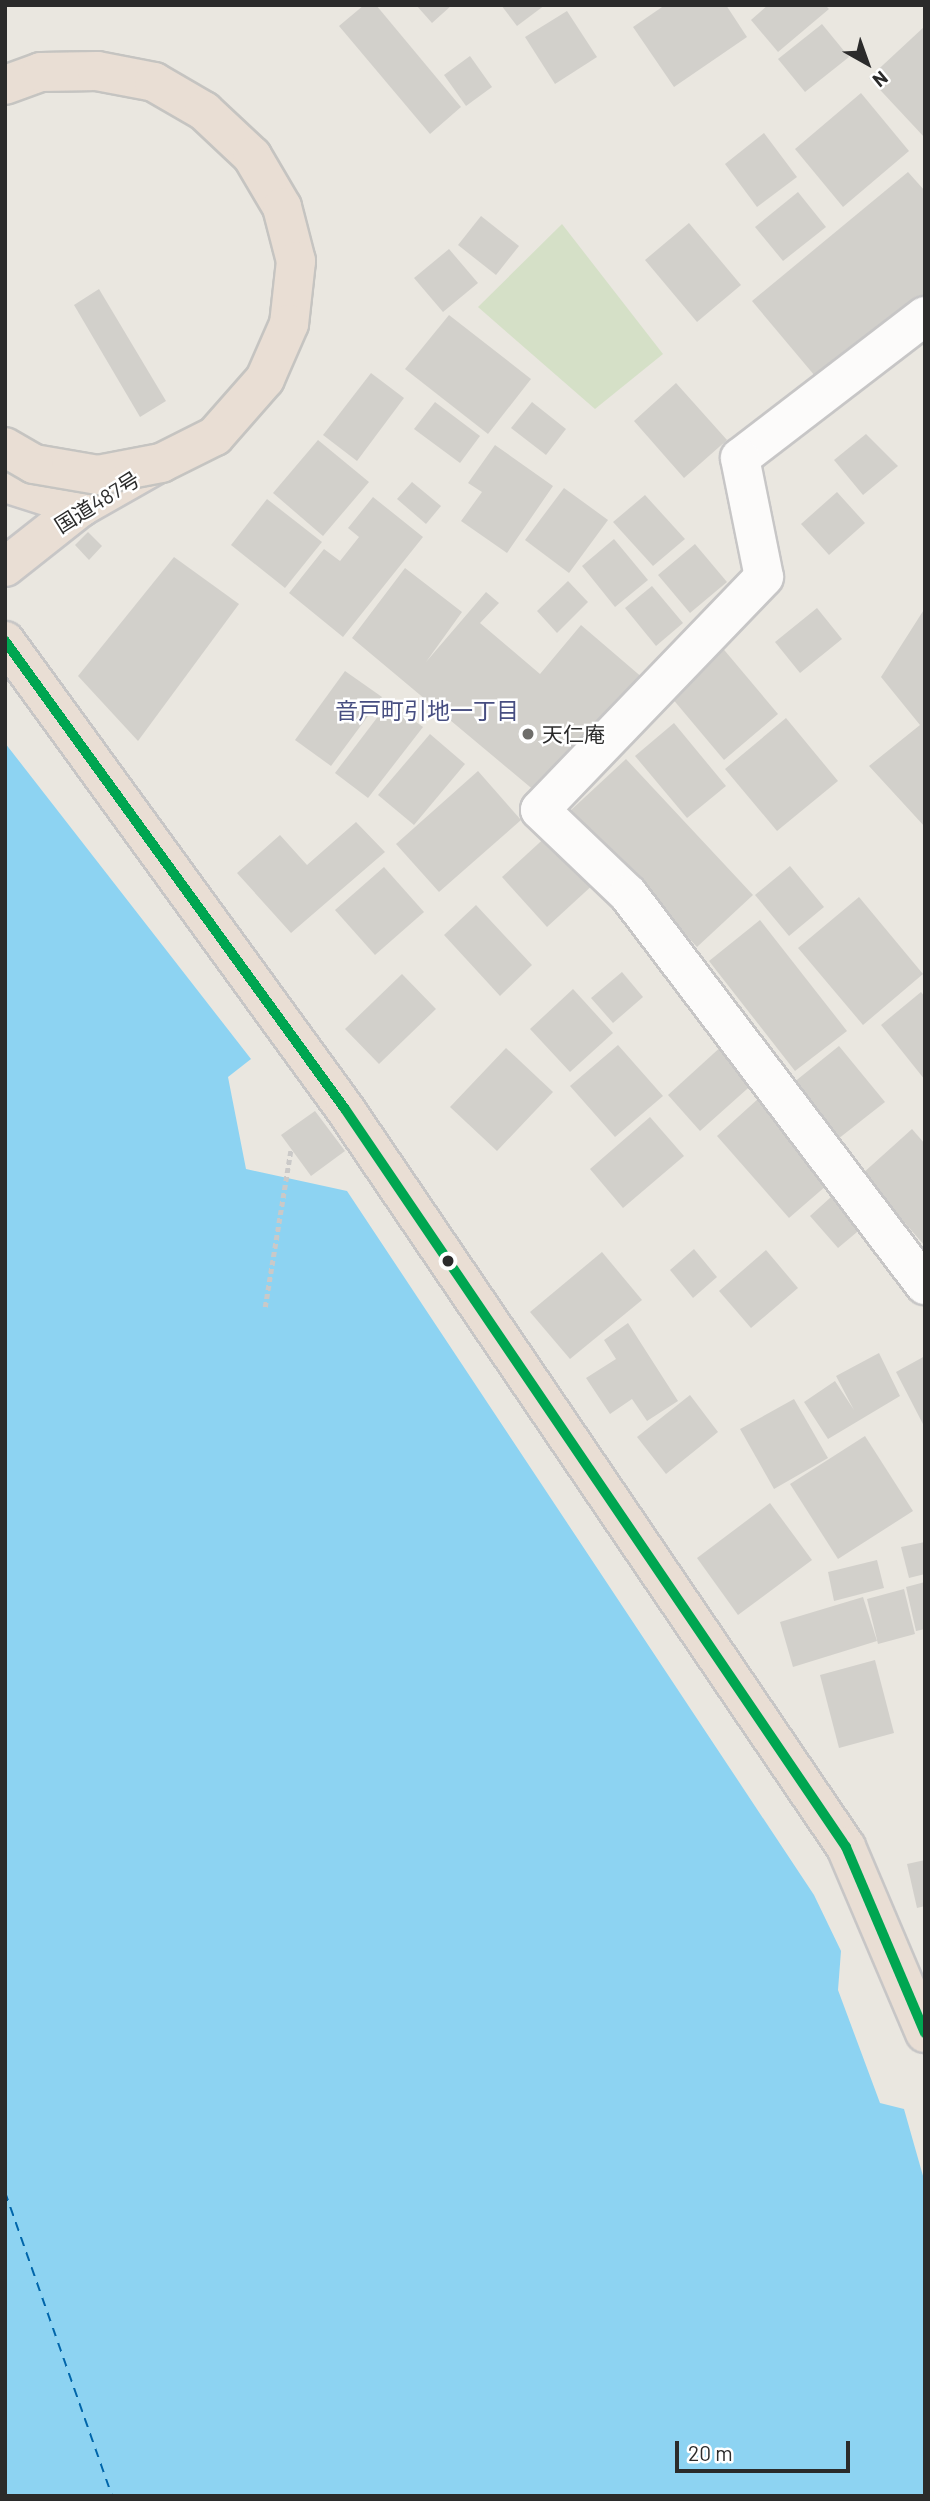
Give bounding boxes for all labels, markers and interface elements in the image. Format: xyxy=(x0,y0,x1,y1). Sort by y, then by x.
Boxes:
north arrow xyxy=(832,28,902,98)
text: N xyxy=(869,67,893,92)
street label: 国道487号 xyxy=(50,466,144,538)
district label: 音戸町引地一丁目 xyxy=(335,696,519,724)
place label: 天仁庵 xyxy=(542,721,605,747)
marker: 天仁庵 xyxy=(520,726,536,742)
unlabelled marker xyxy=(441,1254,455,1268)
scale bar xyxy=(678,2428,853,2472)
text: 20 m xyxy=(688,2440,733,2465)

